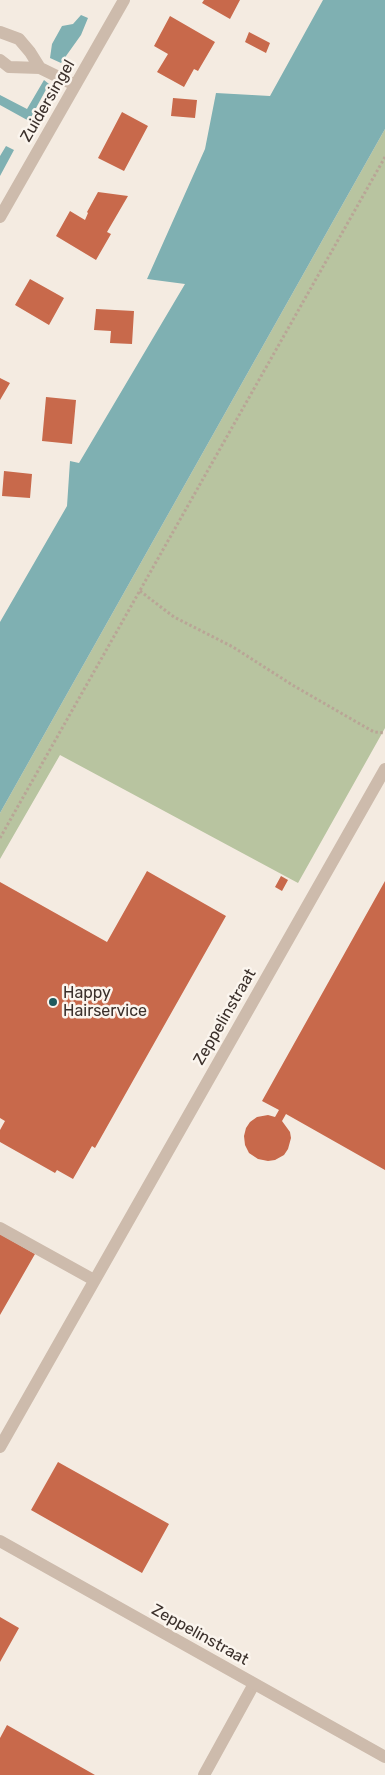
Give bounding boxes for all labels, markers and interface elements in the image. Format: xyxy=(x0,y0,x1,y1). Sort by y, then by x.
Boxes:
street label: Zuidersingel xyxy=(17,57,79,145)
street label: Zeppelinstraat xyxy=(190,965,260,1069)
place label: Happy Hairservice xyxy=(63,983,147,1021)
marker: Happy Hairservice xyxy=(47,996,59,1008)
street label: Zeppelinstraat xyxy=(148,1600,252,1670)

